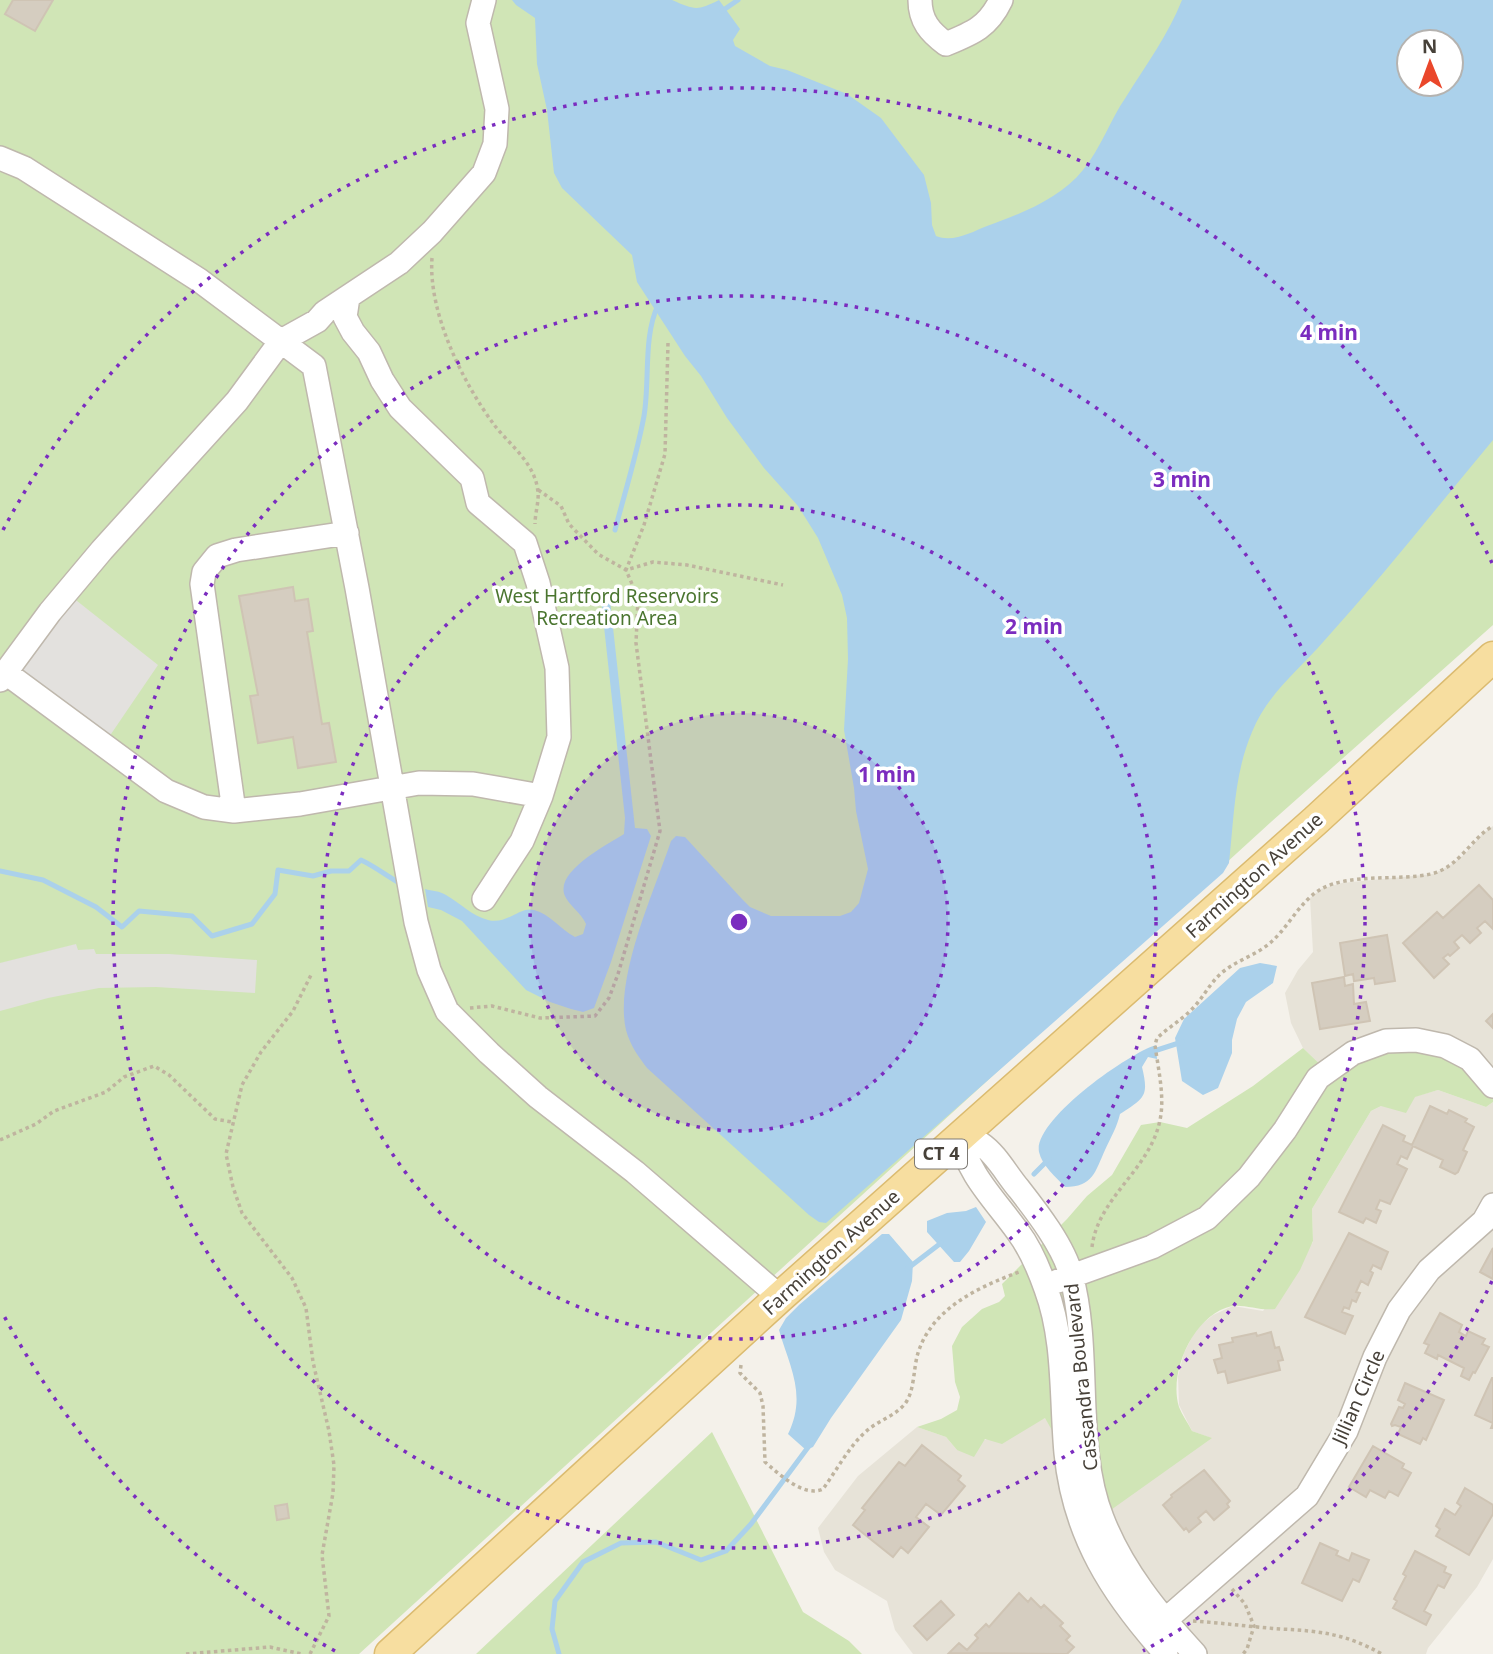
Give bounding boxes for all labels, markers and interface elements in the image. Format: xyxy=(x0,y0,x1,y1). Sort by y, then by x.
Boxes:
north arrow xyxy=(1395,28,1465,98)
text: N xyxy=(1422,33,1438,59)
text: 4 min xyxy=(1300,318,1358,346)
text: 3 min xyxy=(1153,465,1211,493)
park label: West Hartford Reservoirs Recreation Area xyxy=(495,583,719,631)
text: 2 min xyxy=(1005,612,1063,640)
text: 1 min xyxy=(858,760,916,788)
street label: Farmington Avenue xyxy=(1180,806,1328,944)
centre of rings xyxy=(727,910,751,934)
road number: CT 4 xyxy=(915,1140,967,1168)
street label: Farmington Avenue xyxy=(757,1183,905,1321)
street label: Cassandra Boulevard xyxy=(1058,1282,1104,1472)
street label: Jillian Circle xyxy=(1325,1345,1390,1450)

